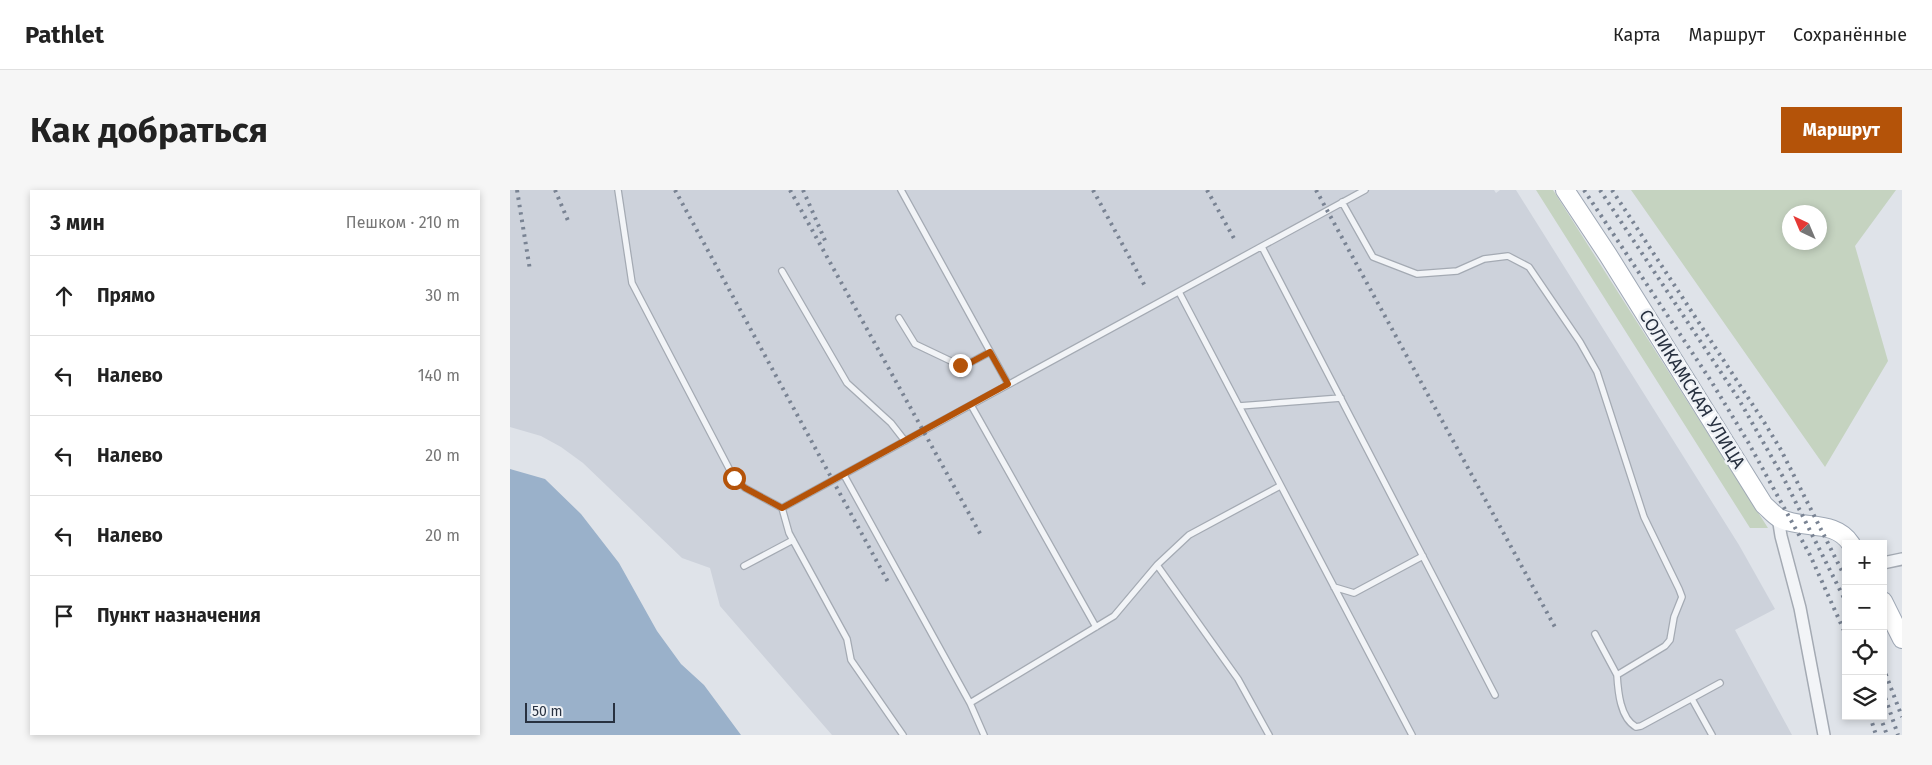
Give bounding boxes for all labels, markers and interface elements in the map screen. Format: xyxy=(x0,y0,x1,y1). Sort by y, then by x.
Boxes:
text: Pathlet xyxy=(25,21,104,49)
text: Карта xyxy=(1613,24,1661,46)
text: Маршрут xyxy=(1689,24,1765,46)
text: Сохранённые xyxy=(1793,24,1907,46)
button: Маршрут xyxy=(1781,107,1902,153)
text: Как добраться xyxy=(30,109,268,151)
north arrow xyxy=(1782,205,1827,250)
text: 3 мин xyxy=(50,210,105,236)
text: Пешком · 210 m xyxy=(346,213,460,232)
icon: ahead xyxy=(50,282,78,310)
text: Прямо xyxy=(97,284,155,307)
text: 30 m xyxy=(425,286,460,305)
street label: СОЛИКАМСКАЯ УЛИЦА xyxy=(1634,306,1750,473)
route end xyxy=(949,354,972,377)
icon: left xyxy=(50,362,78,390)
text: Налево xyxy=(97,364,163,387)
text: 140 m xyxy=(418,366,460,385)
icon: left xyxy=(50,442,78,470)
text: Налево xyxy=(97,444,163,467)
text: 20 m xyxy=(425,446,460,465)
route start xyxy=(723,467,746,490)
icon: left xyxy=(50,522,78,550)
text: Налево xyxy=(97,524,163,547)
text: 20 m xyxy=(425,526,460,545)
map controls xyxy=(1842,540,1887,720)
button: + xyxy=(1842,540,1887,585)
button: − xyxy=(1842,585,1887,630)
icon: arrive xyxy=(50,602,78,630)
text: Пункт назначения xyxy=(97,604,261,627)
button: locate xyxy=(1842,630,1887,675)
button: layers xyxy=(1842,675,1887,720)
scale bar xyxy=(525,700,615,723)
text: 50 m xyxy=(532,703,563,720)

